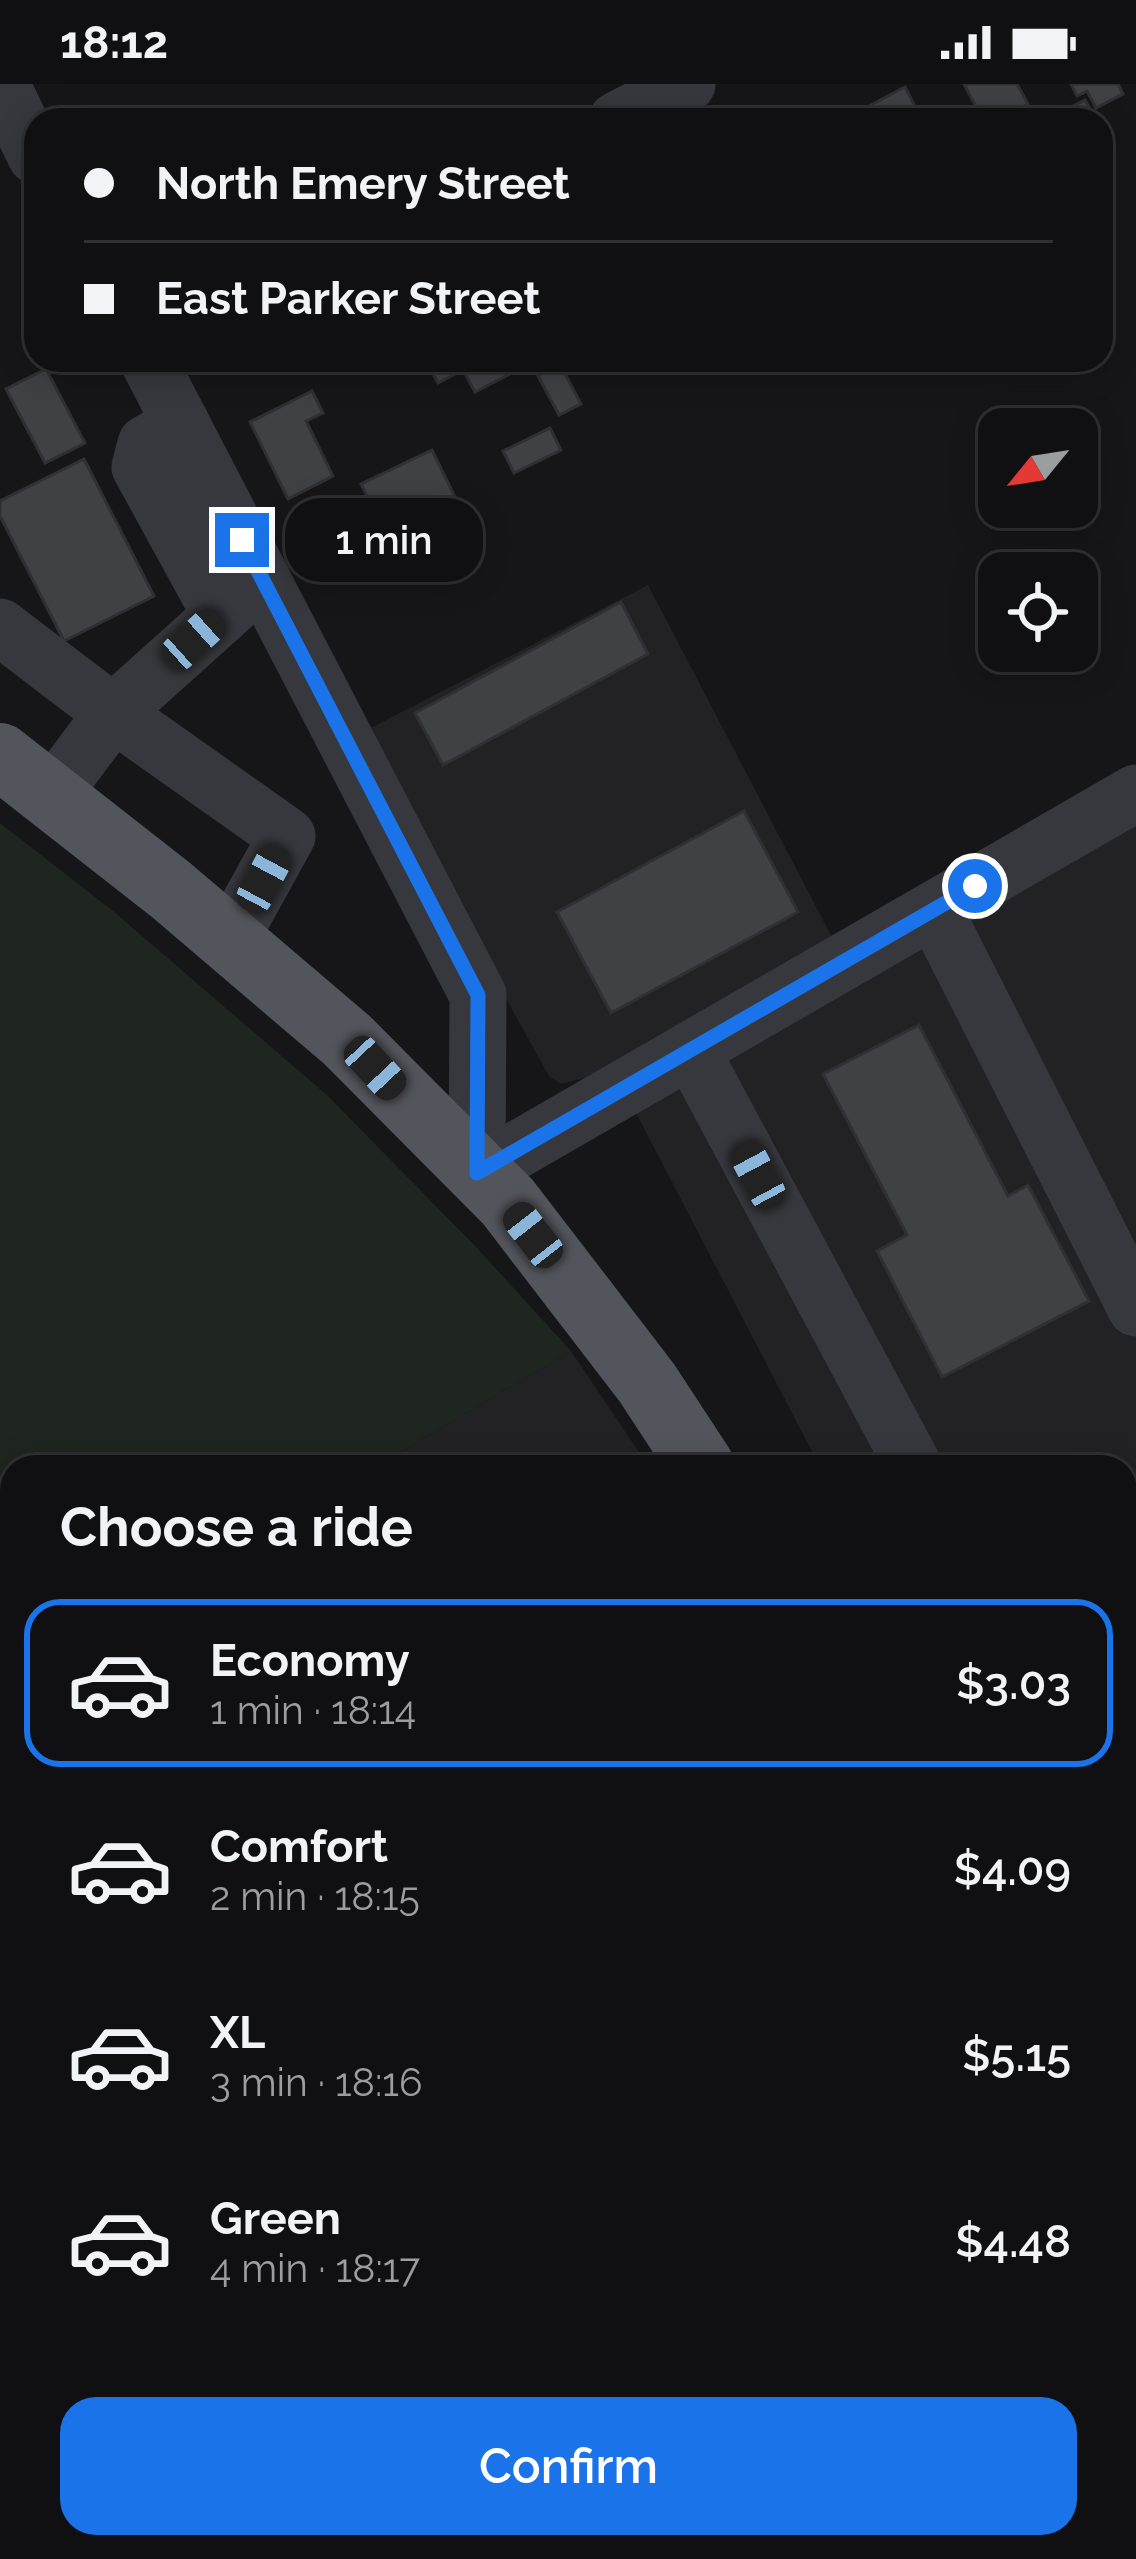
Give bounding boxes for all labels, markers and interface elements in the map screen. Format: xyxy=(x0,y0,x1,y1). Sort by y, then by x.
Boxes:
text: 18:12 xyxy=(60,16,168,69)
text: North Emery Street xyxy=(156,157,570,210)
text: East Parker Street xyxy=(156,272,541,325)
north arrow xyxy=(978,408,1098,528)
map controls xyxy=(978,408,1098,672)
callout: 1 min xyxy=(284,498,482,582)
route end xyxy=(215,513,269,567)
text: 1 min xyxy=(336,517,432,563)
button: locate xyxy=(978,552,1098,672)
car xyxy=(155,602,233,676)
car xyxy=(231,839,297,919)
route start xyxy=(948,859,1002,913)
car xyxy=(337,1029,413,1107)
car xyxy=(725,1135,791,1215)
car xyxy=(497,1196,569,1274)
text: Choose a ride xyxy=(60,1495,413,1559)
icon: car xyxy=(66,1629,174,1737)
text: Economy xyxy=(210,1634,410,1687)
text: $3.03 xyxy=(956,1657,1071,1710)
text: 1 min · 18:14 xyxy=(210,1687,416,1733)
icon: car xyxy=(66,1815,174,1923)
text: Comfort xyxy=(210,1820,388,1873)
text: $4.09 xyxy=(954,1843,1071,1896)
text: 2 min · 18:15 xyxy=(210,1873,420,1919)
icon: car xyxy=(66,2001,174,2109)
text: XL xyxy=(210,2006,265,2059)
text: $5.15 xyxy=(962,2029,1071,2082)
text: 3 min · 18:16 xyxy=(210,2059,422,2105)
icon: car xyxy=(66,2187,174,2295)
text: Green xyxy=(210,2192,341,2245)
text: $4.48 xyxy=(955,2215,1071,2268)
text: 4 min · 18:17 xyxy=(210,2245,420,2291)
button: Confirm xyxy=(60,2397,1077,2535)

